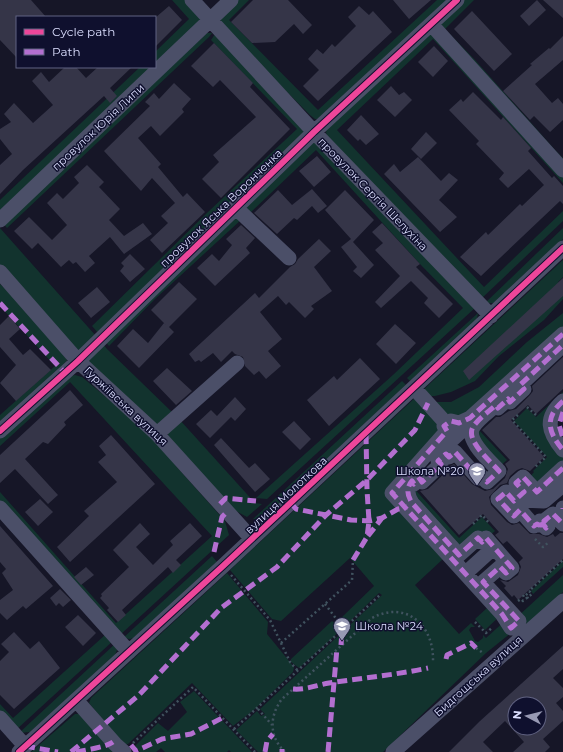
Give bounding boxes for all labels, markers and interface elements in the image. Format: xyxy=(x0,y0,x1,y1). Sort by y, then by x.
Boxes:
legend xyxy=(16,16,156,68)
text: Cycle path xyxy=(52,24,115,39)
text: Path xyxy=(52,44,81,59)
street label: провулок Юрія Липи xyxy=(49,81,147,173)
street label: провулок Сергія Шелухіна xyxy=(315,135,431,253)
street label: провулок Яська Воронченка xyxy=(157,146,285,270)
street label: Гуржіївська вулиця xyxy=(81,364,171,448)
street label: вулиця Молоткова xyxy=(242,453,330,537)
school or university icon: Школа №20 xyxy=(467,461,487,486)
place label: Школа №20 xyxy=(396,464,464,478)
school or university icon: Школа №24 xyxy=(332,616,352,641)
place label: Школа №24 xyxy=(355,619,424,633)
street label: Бидгощська вулиця xyxy=(431,633,525,719)
north arrow xyxy=(507,696,547,736)
text: N xyxy=(510,710,525,720)

